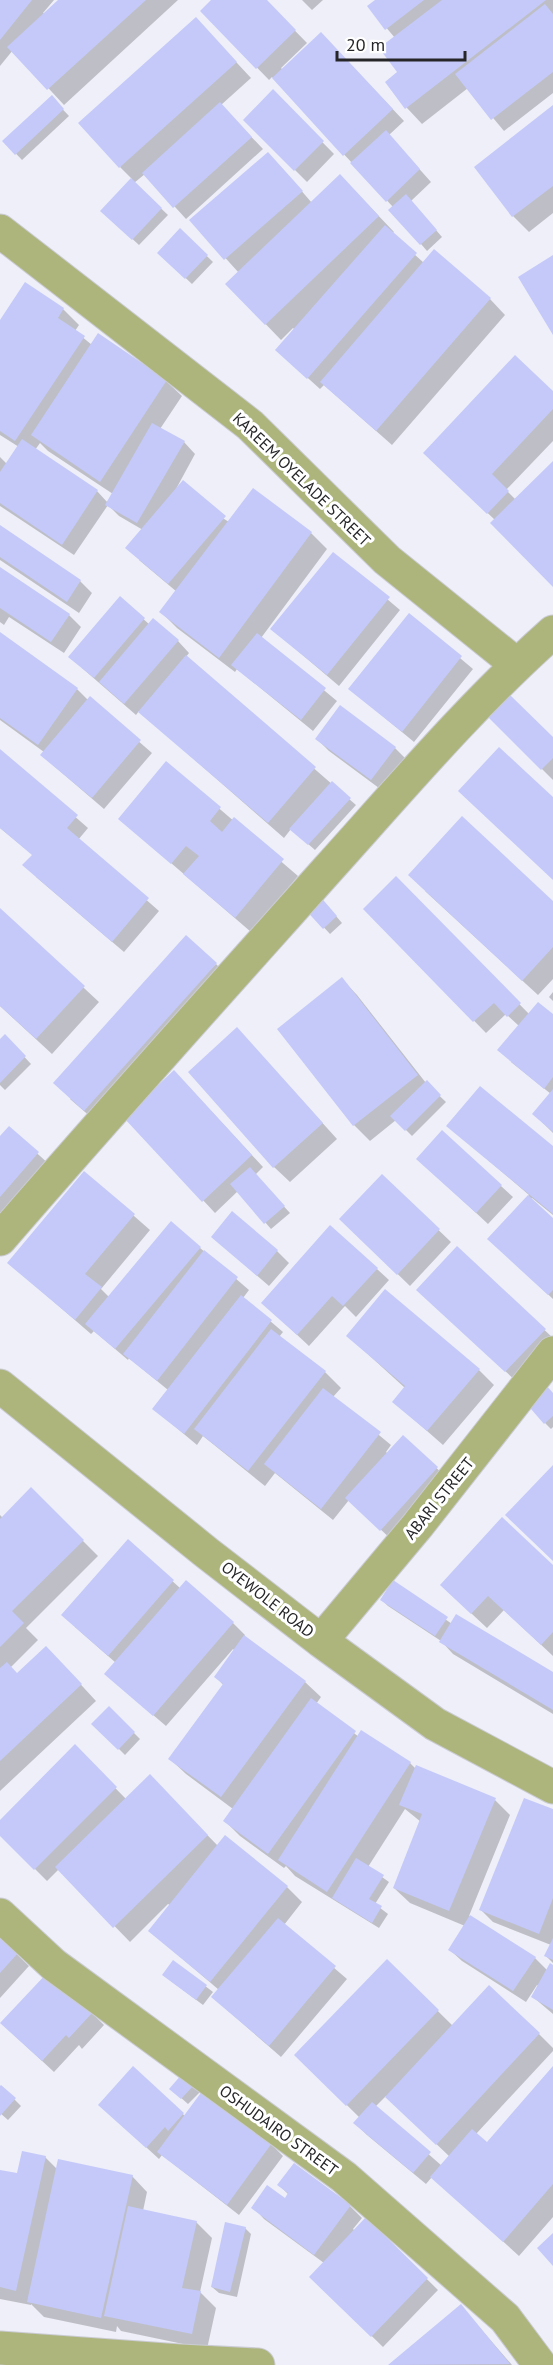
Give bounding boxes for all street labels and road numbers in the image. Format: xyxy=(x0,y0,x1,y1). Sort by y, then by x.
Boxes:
street label: KAREEM OYELADE STREET xyxy=(229,408,375,550)
street label: ABARI STREET xyxy=(400,1453,478,1543)
street label: OYEWOLE ROAD xyxy=(218,1557,318,1641)
street label: OSHUDAIRO STREET xyxy=(216,2080,342,2180)

